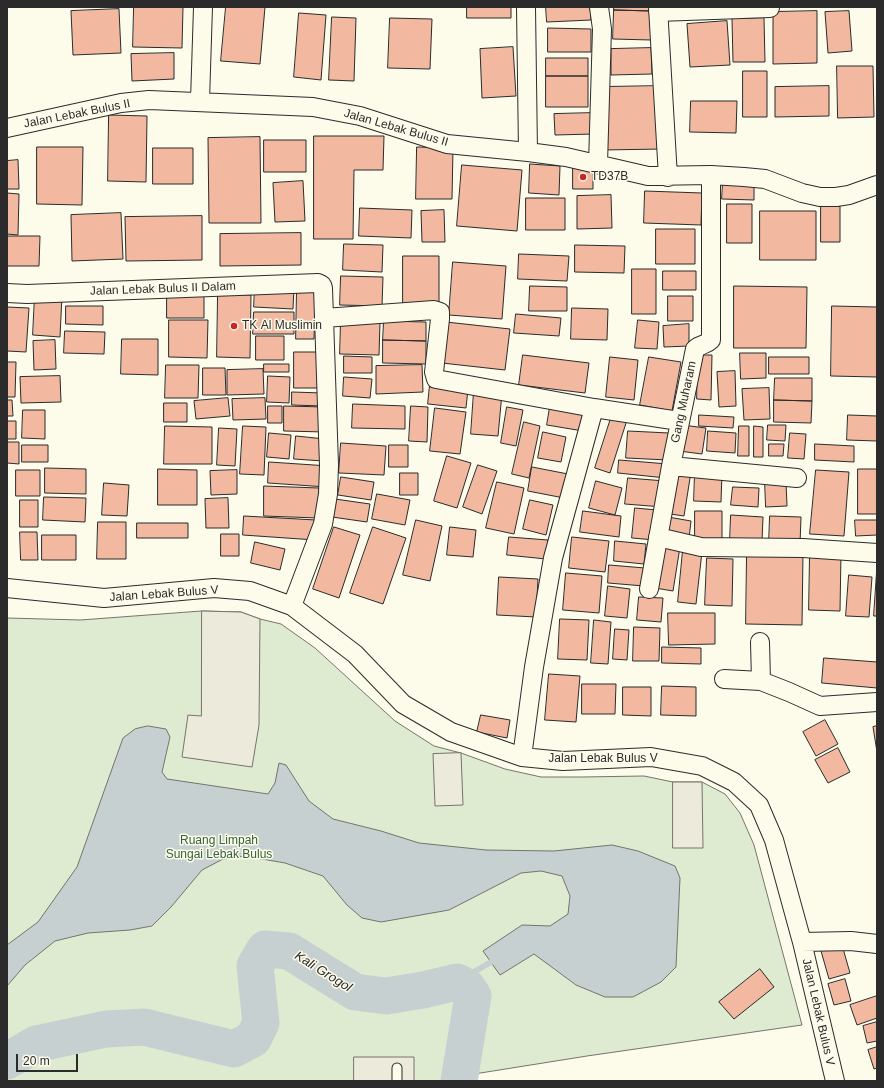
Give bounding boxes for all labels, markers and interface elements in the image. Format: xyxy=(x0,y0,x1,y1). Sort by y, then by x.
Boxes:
street label: Jalan Lebak Bulus II xyxy=(23,97,131,131)
street label: Jalan Lebak Bulus II xyxy=(342,106,450,150)
place label: TD37B xyxy=(591,170,628,184)
marker: TD37B xyxy=(578,172,588,182)
street label: Jalan Lebak Bulus II Dalam xyxy=(90,279,236,299)
place label: TK Al Muslimin xyxy=(242,319,322,333)
marker: TK Al Muslimin xyxy=(229,321,239,331)
street label: Gang Muharam xyxy=(668,360,700,444)
street label: Jalan Lebak Bulus V xyxy=(109,583,219,605)
street label: Jalan Lebak Bulus V xyxy=(548,752,658,766)
park label: Ruang Limpah Sungai Lebak Bulus xyxy=(166,834,272,862)
water label: Kali Grogol xyxy=(292,948,354,996)
street label: Jalan Lebak Bulus V xyxy=(799,957,837,1067)
scale bar xyxy=(18,1046,80,1072)
text: 20 m xyxy=(23,1054,50,1068)

